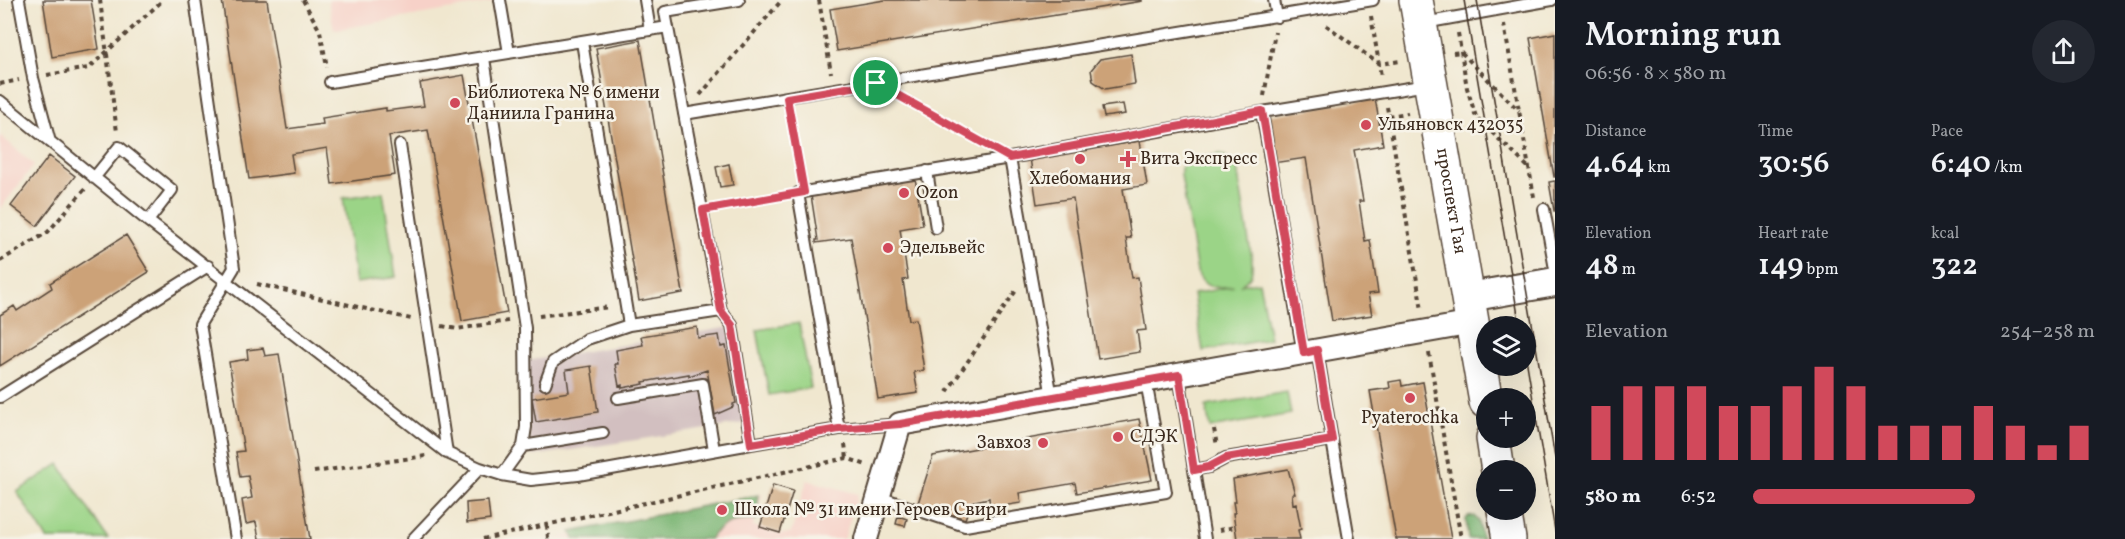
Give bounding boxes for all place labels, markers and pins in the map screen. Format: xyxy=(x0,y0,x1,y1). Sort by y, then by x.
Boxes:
pin xyxy=(850,57,901,108)
place label: Библиотека № 6 имени Даниила Гранина xyxy=(467,81,660,127)
marker: Библиотека № 6 имени Даниила Гранина xyxy=(448,96,462,110)
place label: Ульяновск 432035 xyxy=(1378,113,1523,138)
marker: Ульяновск 432035 xyxy=(1359,118,1373,132)
place label: Вита Экспресс xyxy=(1140,147,1258,172)
marker: Хлебомания xyxy=(1073,152,1087,166)
marker: Вита Экспресс xyxy=(1121,152,1135,166)
place label: Хлебомания xyxy=(1029,167,1131,192)
place label: Ozon xyxy=(916,181,959,206)
marker: Ozon xyxy=(897,186,911,200)
place label: Эдельвейс xyxy=(900,236,985,261)
marker: Эдельвейс xyxy=(881,241,895,255)
marker: Pyaterochka xyxy=(1403,391,1417,405)
place label: Pyaterochka xyxy=(1361,406,1459,431)
place label: СДЭК xyxy=(1130,425,1178,450)
marker: СДЭК xyxy=(1111,430,1125,444)
place label: Завхоз xyxy=(977,431,1031,456)
marker: Завхоз xyxy=(1036,436,1050,450)
place label: Школа № 31 имени Героев Свири xyxy=(734,498,1007,523)
marker: Школа № 31 имени Героев Свири xyxy=(715,503,729,517)

